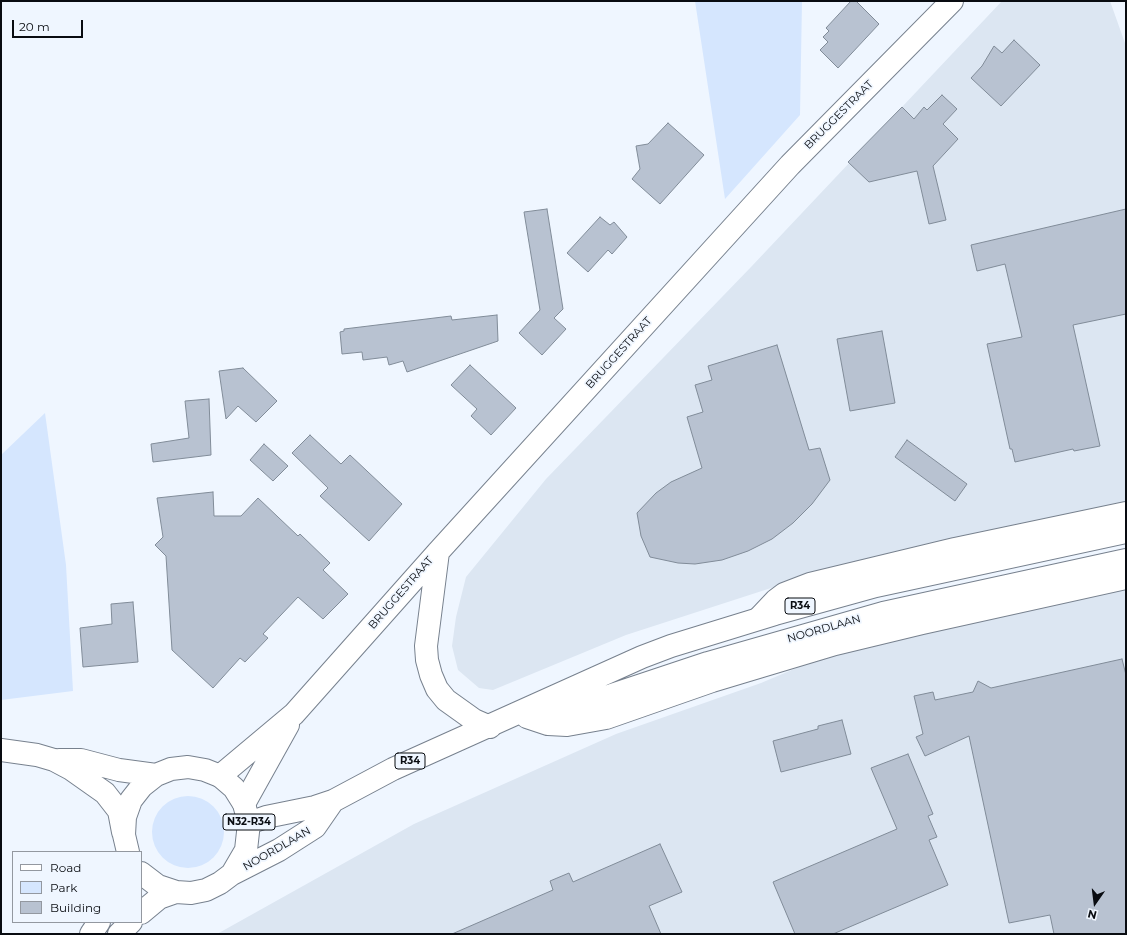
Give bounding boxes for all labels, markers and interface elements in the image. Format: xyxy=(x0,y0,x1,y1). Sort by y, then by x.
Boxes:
scale bar xyxy=(14,12,85,38)
text: 20 m xyxy=(19,19,50,34)
street label: BRUGGESTRAAT xyxy=(802,78,876,152)
street label: BRUGGESTRAAT xyxy=(583,314,655,392)
street label: BRUGGESTRAAT xyxy=(366,554,436,632)
road number: R34 xyxy=(785,598,815,614)
street label: NOORDLAAN xyxy=(786,612,862,646)
road number: R34 xyxy=(395,753,425,769)
road number: N32-R34 xyxy=(223,814,275,830)
street label: NOORDLAAN xyxy=(241,824,313,874)
legend xyxy=(12,851,142,923)
text: Road xyxy=(50,860,81,875)
text: Park xyxy=(50,880,77,895)
north arrow xyxy=(1075,883,1115,923)
text: Building xyxy=(50,900,101,915)
text: N xyxy=(1086,907,1098,923)

